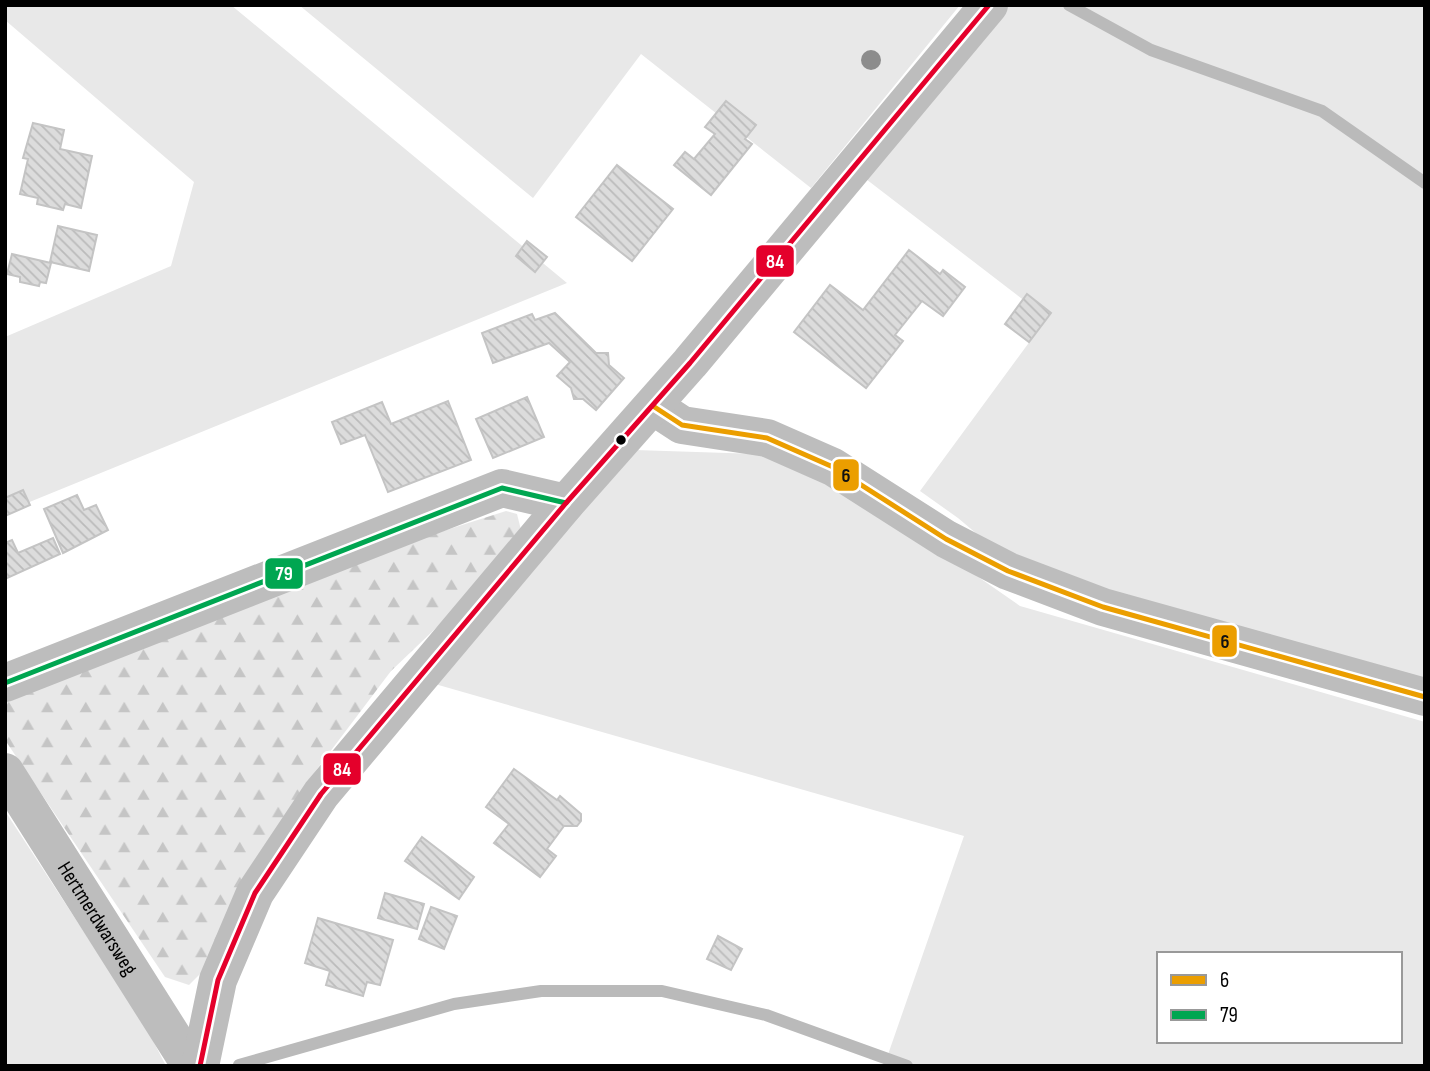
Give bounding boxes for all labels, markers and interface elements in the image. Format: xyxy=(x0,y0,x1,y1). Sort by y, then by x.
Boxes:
line badge: 84 xyxy=(755,244,795,278)
text: 84 xyxy=(766,251,784,274)
unlabelled marker xyxy=(614,433,628,447)
line badge: 6 xyxy=(832,458,860,492)
text: 6 xyxy=(842,465,851,488)
line badge: 79 xyxy=(264,557,304,590)
text: 79 xyxy=(275,563,293,586)
line badge: 6 xyxy=(1211,624,1238,658)
text: 6 xyxy=(1221,631,1230,654)
line badge: 84 xyxy=(322,752,362,786)
text: 84 xyxy=(333,759,351,782)
street label: Hertmerdwarsweg xyxy=(52,857,143,980)
legend xyxy=(1157,952,1402,1043)
text: 6 xyxy=(1220,968,1229,993)
text: 79 xyxy=(1220,1003,1238,1028)

